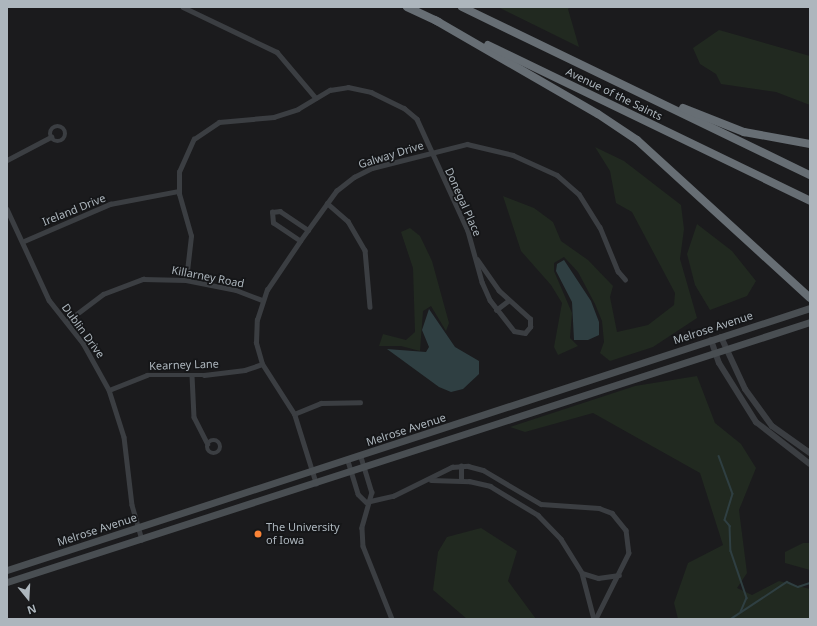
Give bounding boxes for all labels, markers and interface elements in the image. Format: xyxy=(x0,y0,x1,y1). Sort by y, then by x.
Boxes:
street label: Avenue of the Saints xyxy=(564,65,664,123)
street label: Galway Drive xyxy=(357,139,425,171)
street label: Donegal Place xyxy=(442,166,484,238)
street label: Ireland Drive xyxy=(41,191,107,229)
street label: Killarney Road xyxy=(171,263,245,291)
street label: Dublin Drive xyxy=(59,301,107,361)
street label: Melrose Avenue xyxy=(672,309,754,347)
street label: Kearney Lane xyxy=(149,357,219,373)
street label: Melrose Avenue xyxy=(365,411,447,449)
street label: Melrose Avenue xyxy=(56,511,138,549)
place label: The University of Iowa xyxy=(266,521,340,547)
marker: The University of Iowa xyxy=(253,529,263,539)
north arrow xyxy=(8,578,48,618)
text: N xyxy=(25,601,38,618)

